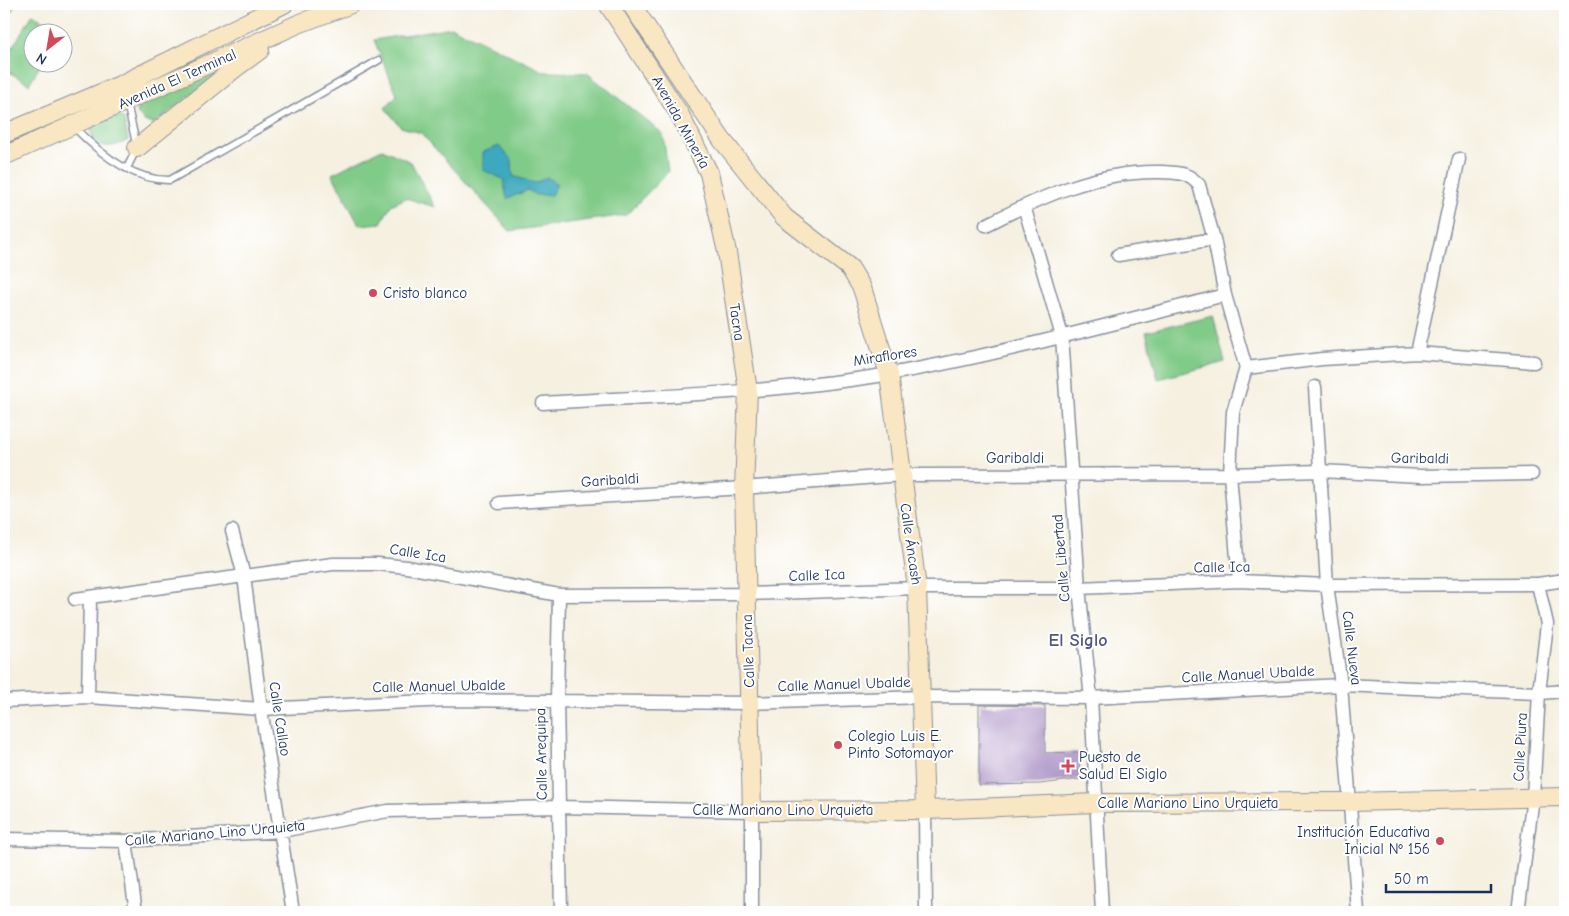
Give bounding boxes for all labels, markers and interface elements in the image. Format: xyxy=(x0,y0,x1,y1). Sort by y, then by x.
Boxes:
north arrow xyxy=(22,22,72,72)
street label: Avenida El Terminal xyxy=(115,45,239,113)
text: N xyxy=(33,49,50,68)
street label: Avenida Minería xyxy=(648,72,714,172)
place label: Cristo blanco xyxy=(383,284,467,302)
marker: Cristo blanco xyxy=(367,287,379,299)
street label: Tacna xyxy=(725,302,749,342)
street label: Miraflores xyxy=(852,342,918,370)
street label: Garibaldi xyxy=(1391,448,1449,468)
street label: Garibaldi xyxy=(986,449,1044,467)
street label: Garibaldi xyxy=(580,469,640,491)
street label: Calle Áncash xyxy=(896,502,927,586)
street label: Calle Libertad xyxy=(1048,513,1074,603)
street label: Calle Ica xyxy=(388,540,448,566)
street label: Calle Ica xyxy=(1193,558,1251,576)
street label: Calle Ica xyxy=(788,565,846,585)
street label: Calle Nueva xyxy=(1339,610,1365,686)
street label: Calle Tacna xyxy=(738,614,758,688)
district label: El Siglo xyxy=(1049,630,1107,651)
street label: Calle Manuel Ubalde xyxy=(1181,662,1315,686)
street label: Calle Manuel Ubalde xyxy=(777,673,911,695)
street label: Calle Manuel Ubalde xyxy=(372,676,506,696)
street label: Calle Callao xyxy=(265,680,295,758)
street label: Calle Arequipa xyxy=(531,708,551,800)
street label: Calle Piura xyxy=(1509,712,1531,782)
place label: Colegio Luis E. Pinto Sotomayor xyxy=(848,727,953,762)
marker: Colegio Luis E. Pinto Sotomayor xyxy=(832,739,844,751)
place label: Puesto de Salud El Siglo xyxy=(1079,748,1167,783)
marker: Puesto de Salud El Siglo xyxy=(1061,759,1075,773)
street label: Calle Mariano Lino Urquieta xyxy=(1098,794,1278,812)
street label: Calle Mariano Lino Urquieta xyxy=(693,801,873,819)
street label: Calle Mariano Lino Urquieta xyxy=(124,816,306,850)
place label: Institución Educativa Inicial Nº 156 xyxy=(1297,823,1430,858)
marker: Institución Educativa Inicial Nº 156 xyxy=(1434,835,1446,847)
scale bar xyxy=(1386,861,1492,893)
text: 50 m xyxy=(1394,870,1429,888)

